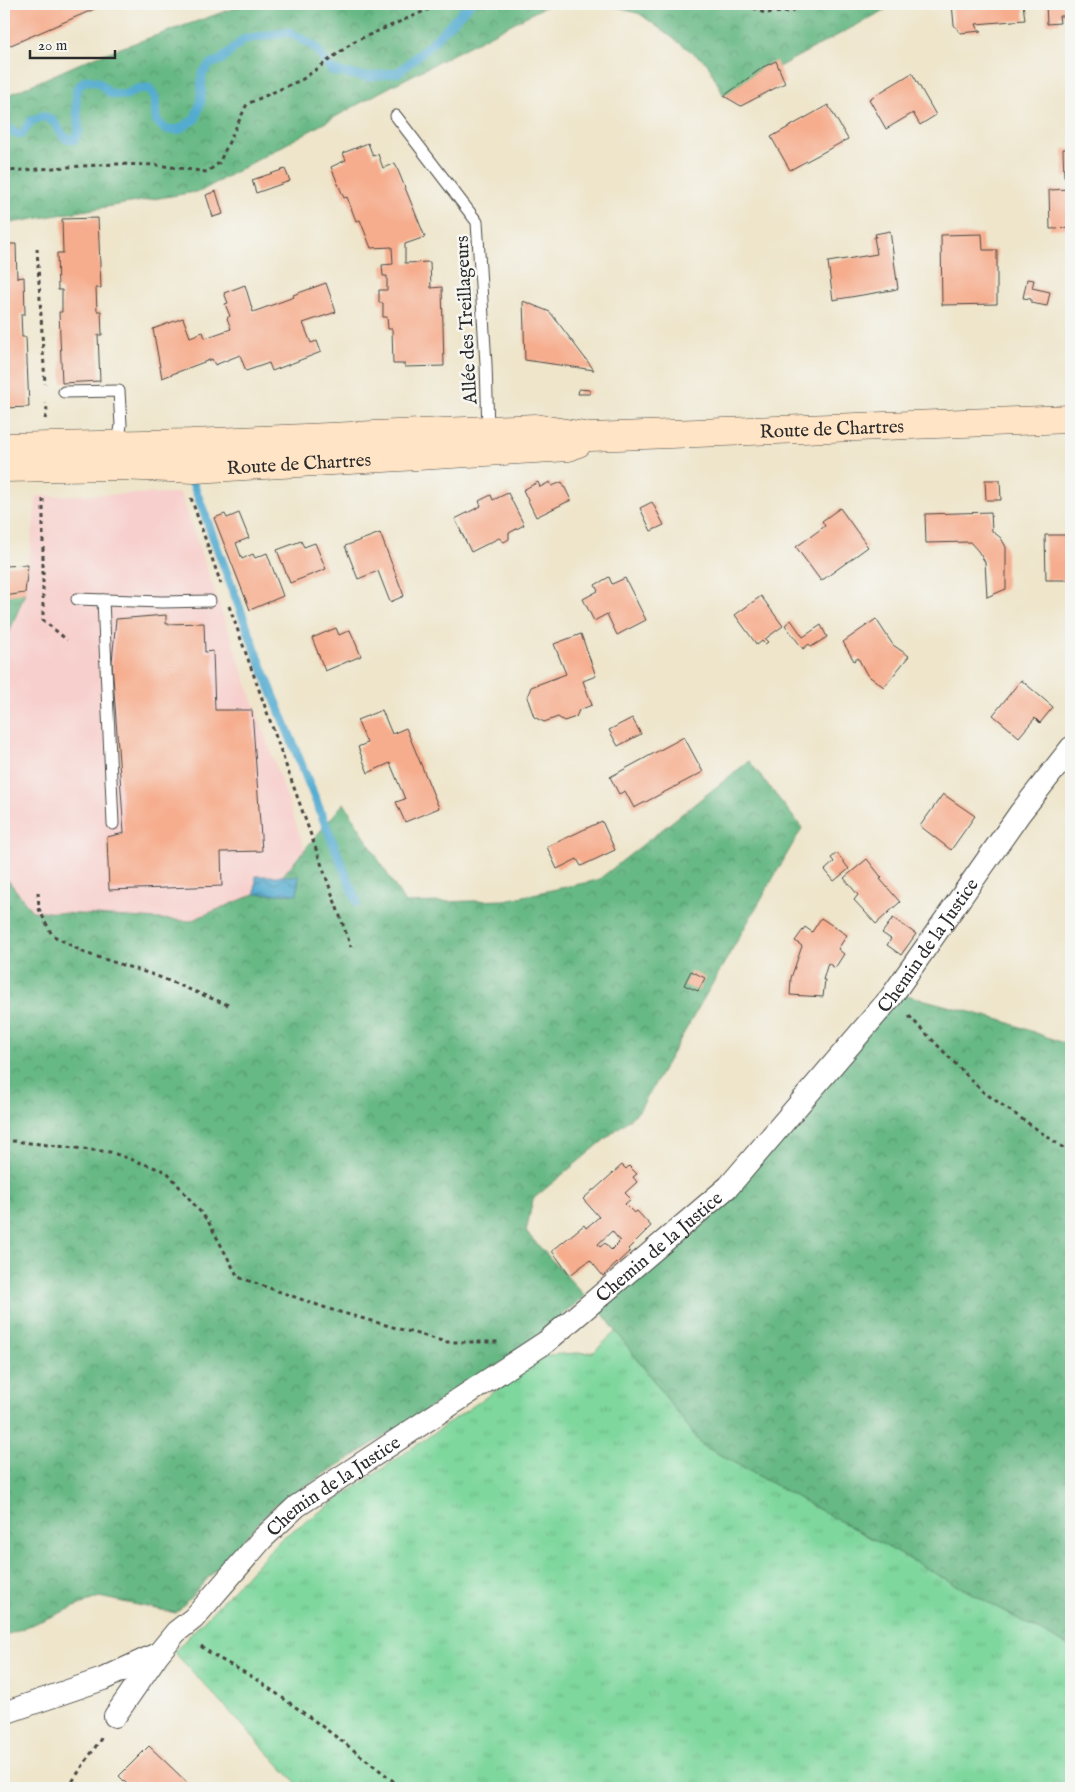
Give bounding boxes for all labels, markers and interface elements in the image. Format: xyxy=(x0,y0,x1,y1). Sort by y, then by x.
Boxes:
scale bar xyxy=(30,28,115,60)
text: 20 m xyxy=(38,36,68,55)
street label: Allée des Treillageurs xyxy=(451,235,483,406)
street label: Route de Chartres xyxy=(759,415,905,445)
street label: Route de Chartres xyxy=(226,449,372,481)
street label: Chemin de la Justice xyxy=(873,874,985,1018)
street label: Chemin de la Justice xyxy=(591,1187,728,1308)
street label: Chemin de la Justice xyxy=(262,1431,406,1543)

